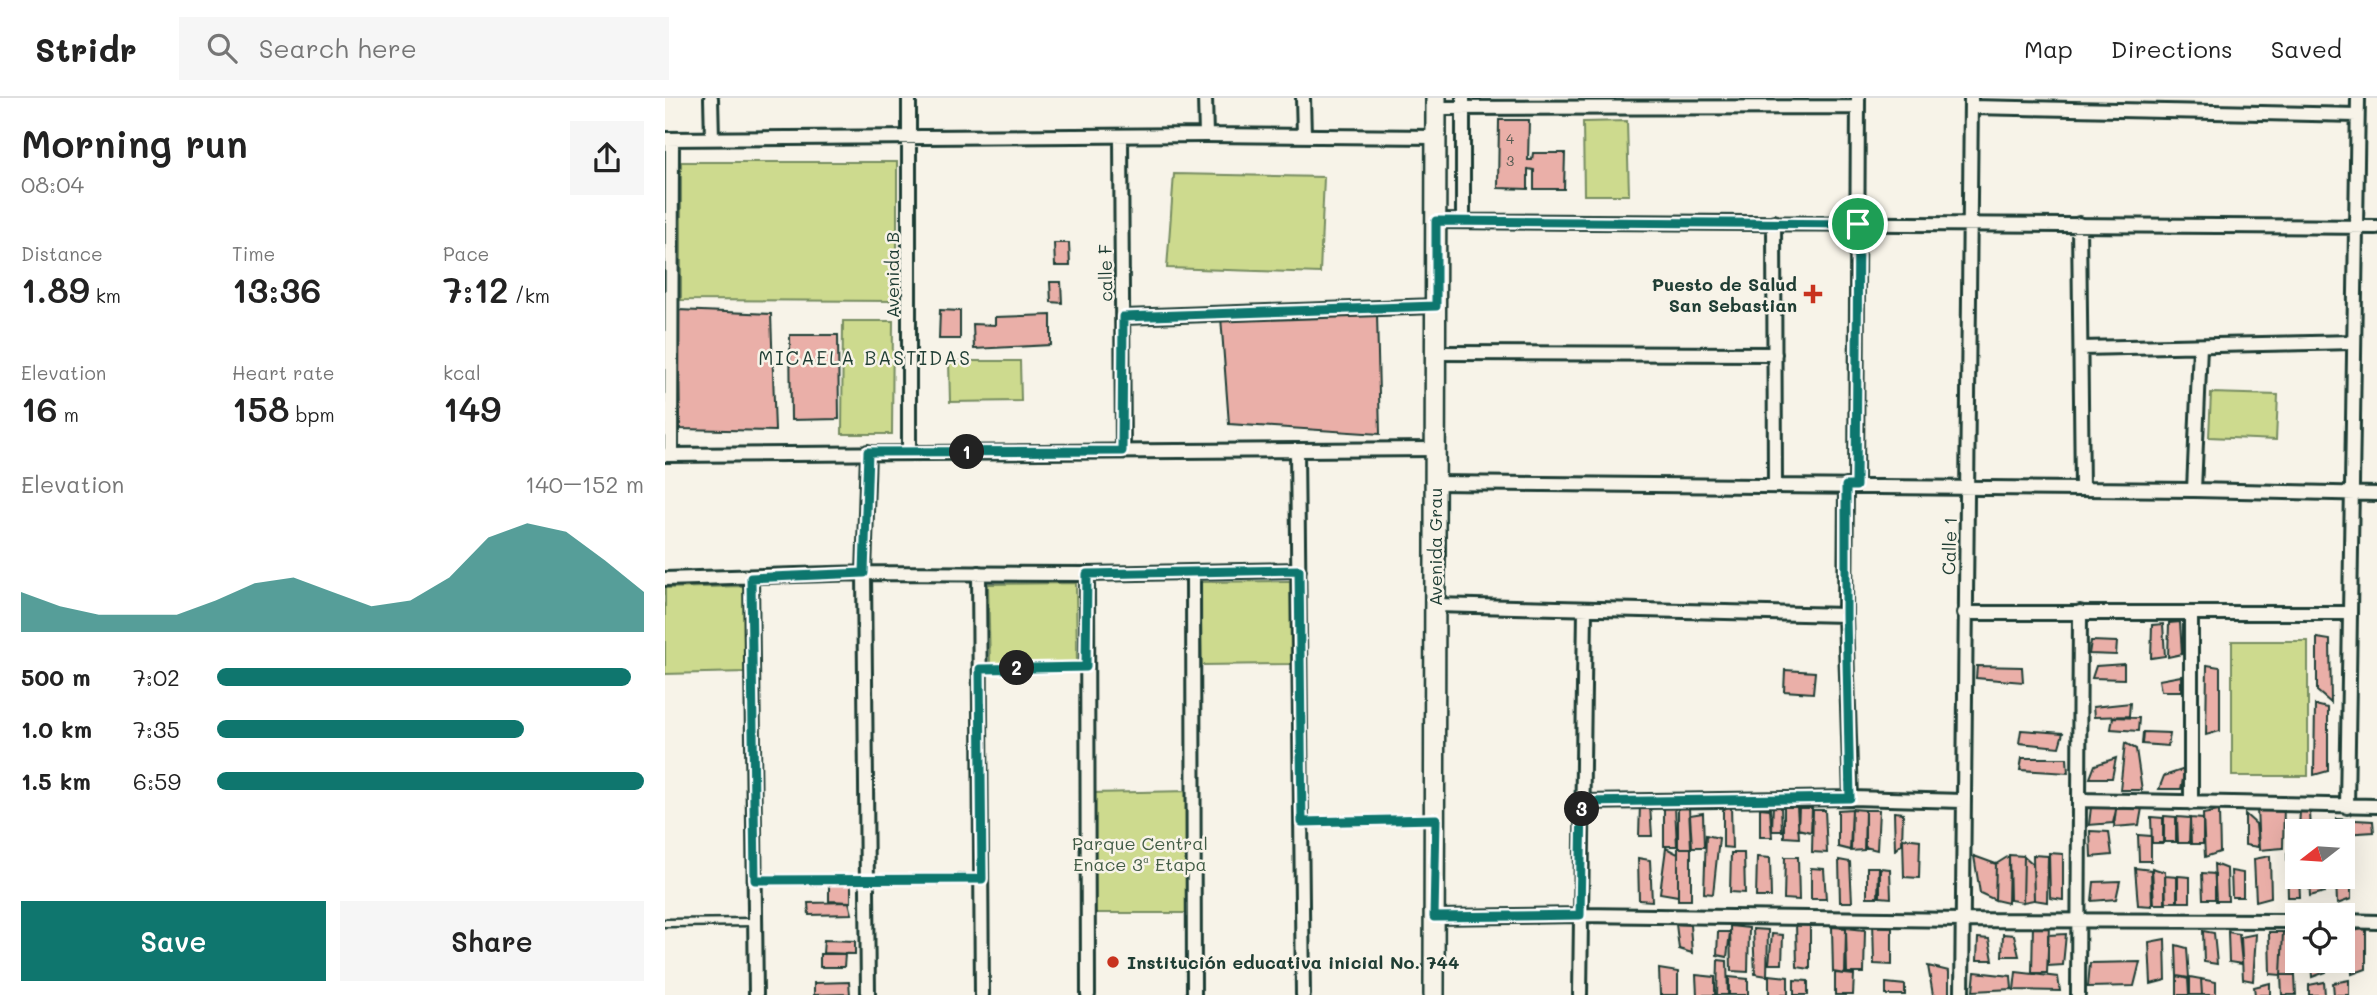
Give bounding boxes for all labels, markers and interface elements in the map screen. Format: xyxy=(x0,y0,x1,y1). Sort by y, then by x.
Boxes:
search box xyxy=(179,17,669,80)
text: Stridr xyxy=(35,27,137,70)
icon: search xyxy=(203,29,241,67)
text: Search here xyxy=(259,31,417,65)
text: Map xyxy=(2024,33,2073,64)
text: Directions xyxy=(2111,33,2233,64)
text: Saved xyxy=(2271,33,2342,64)
text: Morning run xyxy=(21,118,248,168)
button: share xyxy=(570,121,644,195)
house number: 4 xyxy=(1506,129,1515,148)
house number: 3 xyxy=(1506,151,1514,170)
text: 08:04 xyxy=(21,169,84,199)
pin xyxy=(1828,194,1888,254)
icon: arrive xyxy=(1839,205,1877,243)
street label: Avenida B xyxy=(880,232,904,318)
text: Distance xyxy=(21,241,103,266)
text: Time xyxy=(232,241,275,266)
text: Pace xyxy=(443,241,489,266)
street label: calle F xyxy=(1092,244,1118,302)
text: 1.89 xyxy=(21,266,90,312)
text: 13:36 xyxy=(232,266,321,312)
text: 7:12 xyxy=(443,266,509,312)
place label: Puesto de Salud San Sebastian xyxy=(1652,272,1797,317)
text: km xyxy=(90,283,121,308)
text: /km xyxy=(509,283,550,308)
marker: Puesto de Salud San Sebastian xyxy=(1803,284,1823,304)
district label: MICAELA BASTIDAS xyxy=(758,345,972,370)
text: Elevation xyxy=(21,360,106,385)
text: Heart rate xyxy=(232,360,335,385)
text: kcal xyxy=(443,360,481,385)
text: 16 xyxy=(21,385,58,431)
text: 158 xyxy=(232,385,290,431)
text: 149 xyxy=(443,385,501,431)
text: m xyxy=(58,402,79,427)
text: bpm xyxy=(290,402,335,427)
pin: 1 xyxy=(949,434,985,470)
text: 1 xyxy=(962,439,971,464)
text: Elevation xyxy=(21,469,124,499)
text: 140–152 m xyxy=(525,469,644,499)
street label: Avenida Grau xyxy=(1423,488,1447,606)
street label: Calle 1 xyxy=(1936,517,1962,575)
pin: 2 xyxy=(999,650,1035,686)
text: 2 xyxy=(1011,655,1022,680)
text: 500 m xyxy=(21,662,91,692)
text: 7:02 xyxy=(133,662,180,692)
text: 1.0 km xyxy=(21,714,92,744)
text: 7:35 xyxy=(133,714,180,744)
text: 1.5 km xyxy=(21,766,91,796)
text: 6:59 xyxy=(133,766,181,796)
pin: 3 xyxy=(1565,792,1599,826)
text: 3 xyxy=(1576,796,1587,821)
north arrow xyxy=(2285,819,2355,889)
map controls xyxy=(2285,819,2355,973)
park label: Parque Central Enace 3ª Etapa xyxy=(1072,831,1208,876)
button: Save xyxy=(21,901,326,981)
button: Share xyxy=(340,901,644,981)
button: locate xyxy=(2285,903,2355,973)
place label: Institución educativa inicial No. 744 xyxy=(1127,950,1459,974)
marker: Institución educativa inicial No. 744 xyxy=(1105,954,1121,970)

